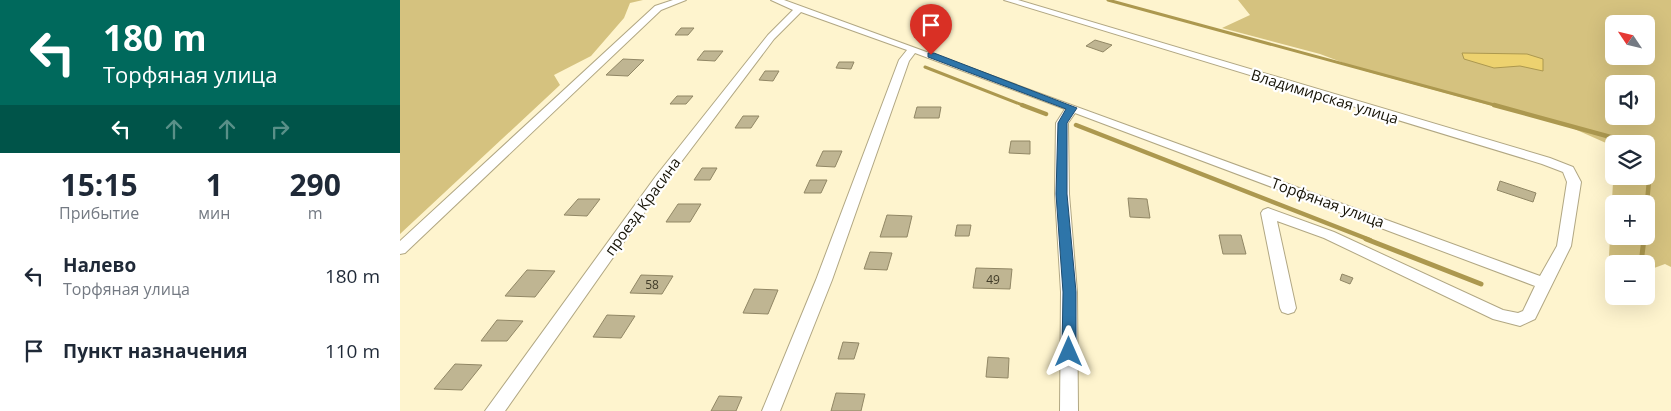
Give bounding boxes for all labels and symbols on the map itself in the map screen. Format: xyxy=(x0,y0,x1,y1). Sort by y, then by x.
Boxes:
pin xyxy=(910,4,952,55)
north arrow xyxy=(1605,15,1655,65)
street label: Владимирская улица xyxy=(1249,64,1401,128)
street label: проезд Красина xyxy=(600,153,684,259)
street label: Торфяная улица xyxy=(1269,172,1387,232)
house number: 49 xyxy=(986,271,1000,288)
house number: 58 xyxy=(645,276,659,293)
position arrow xyxy=(1042,325,1094,377)

